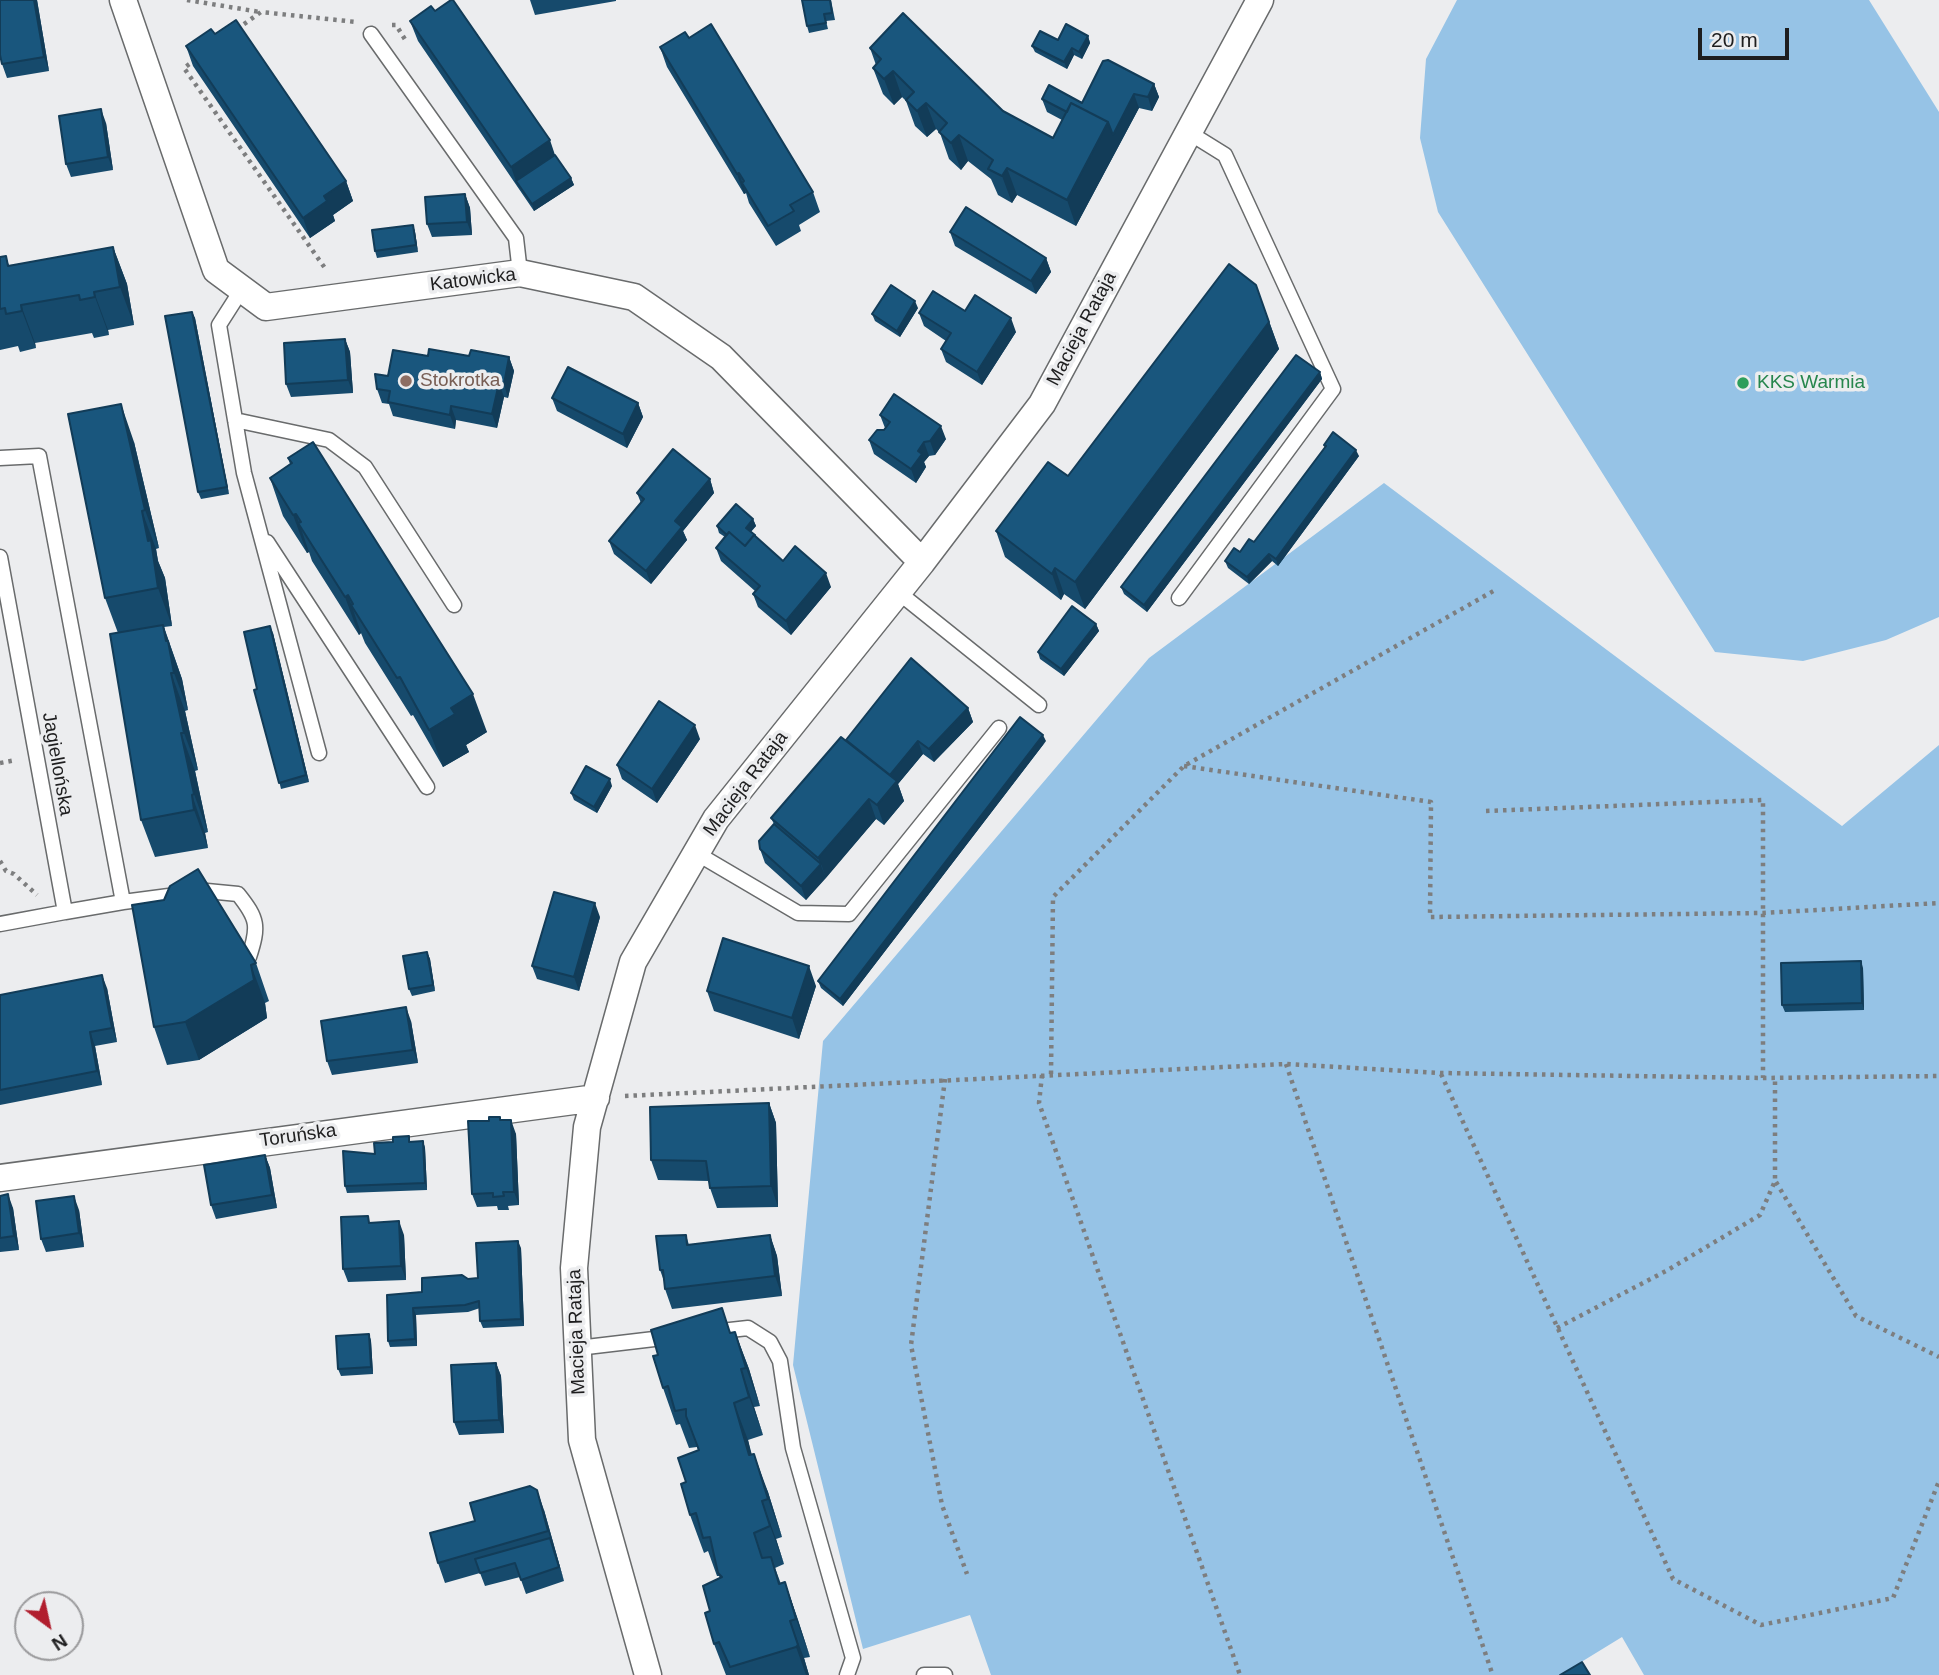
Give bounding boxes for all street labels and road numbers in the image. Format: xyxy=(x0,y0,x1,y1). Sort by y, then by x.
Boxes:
street label: Katowicka xyxy=(429,263,517,297)
street label: Macieja Rataja xyxy=(1042,268,1122,390)
street label: Jagiellońska xyxy=(37,711,77,817)
street label: Macieja Rataja xyxy=(699,727,793,841)
street label: Toruńska xyxy=(258,1119,338,1153)
street label: Macieja Rataja xyxy=(563,1269,591,1395)

